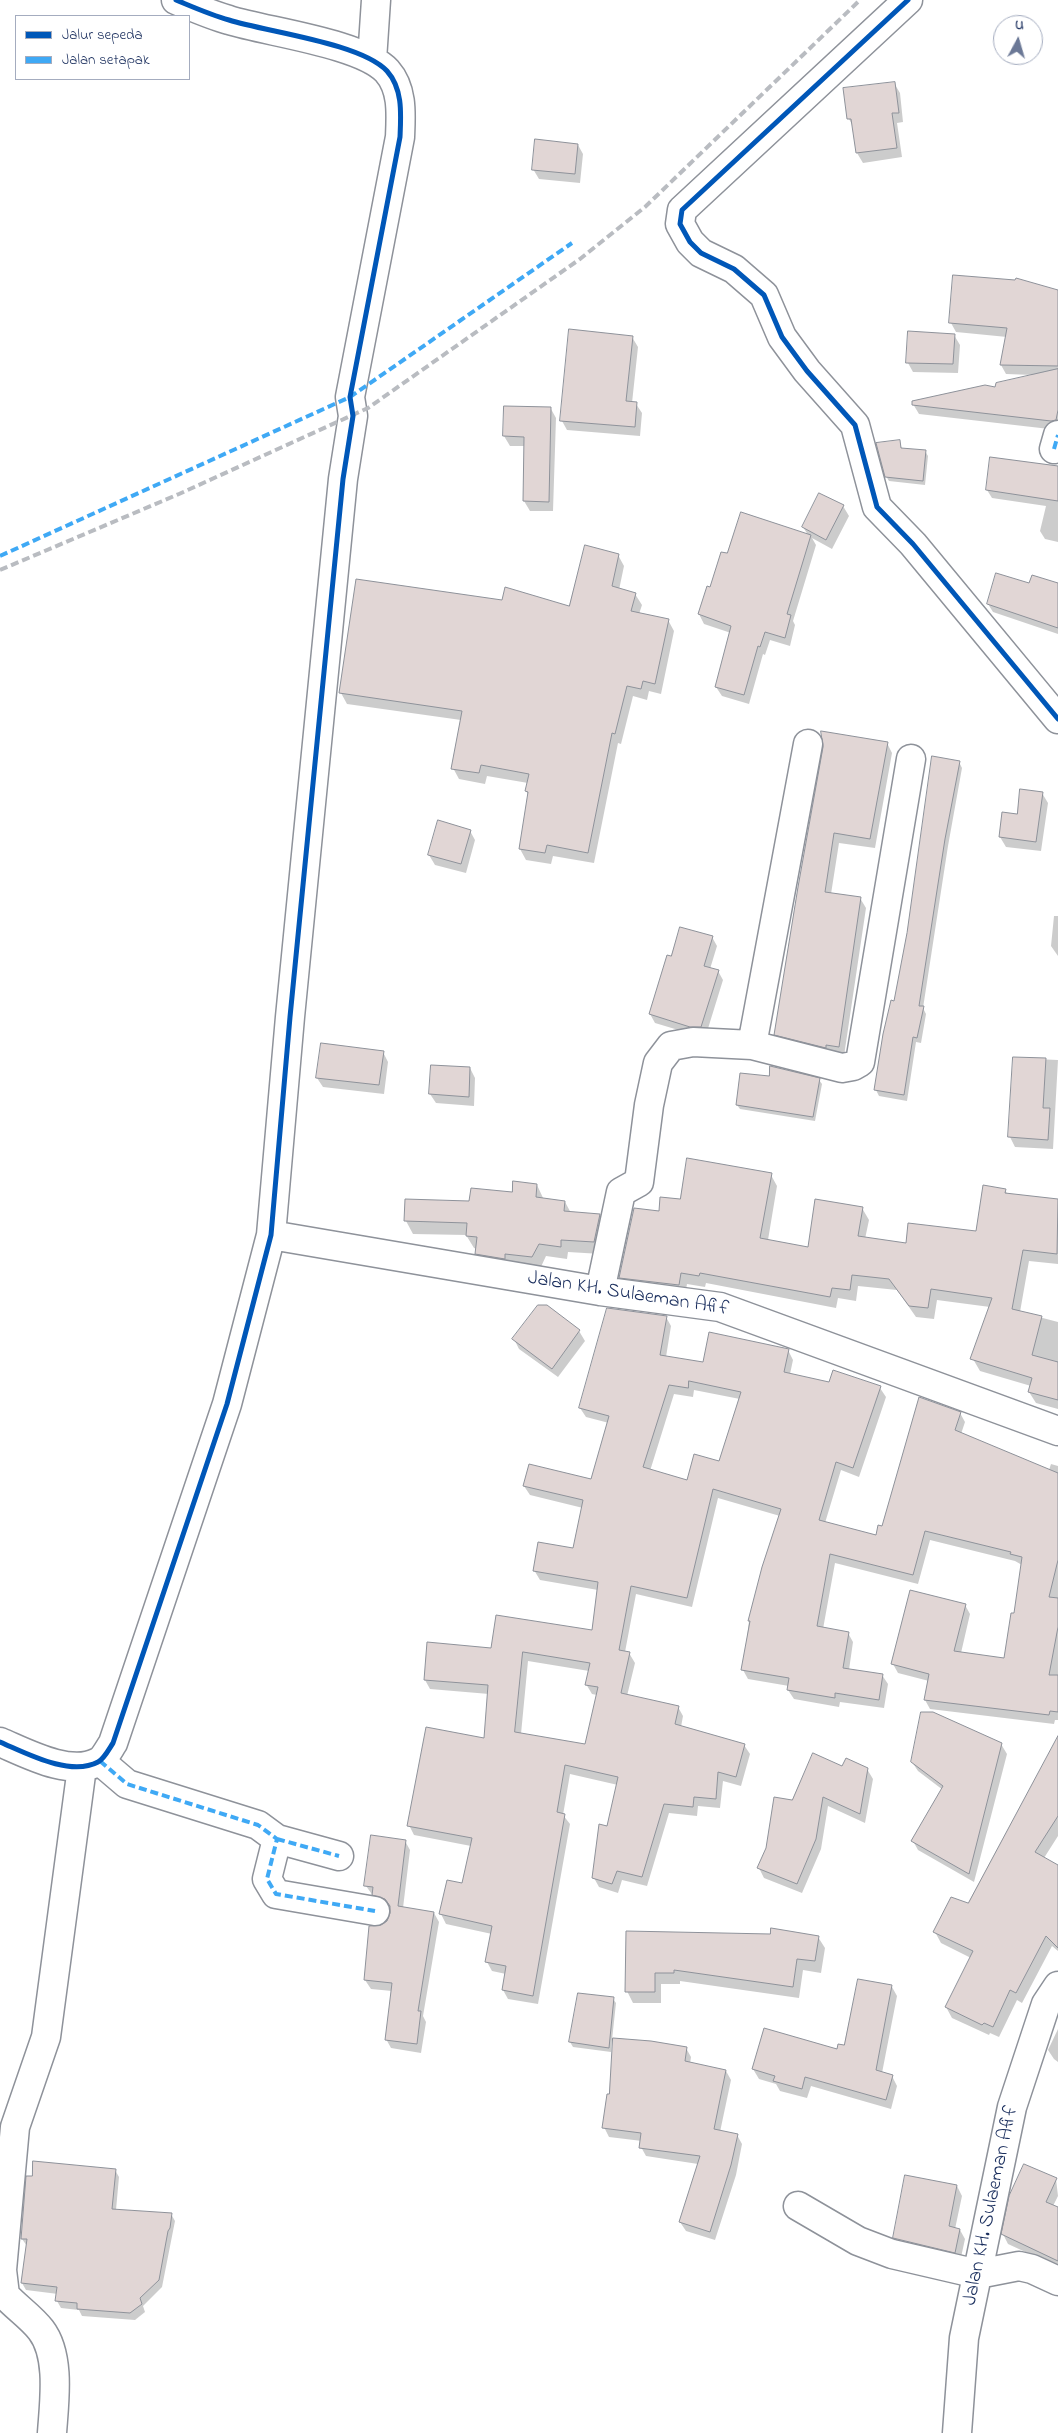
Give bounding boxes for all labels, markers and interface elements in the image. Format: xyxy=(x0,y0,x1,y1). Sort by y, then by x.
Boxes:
legend xyxy=(15,15,190,80)
north arrow xyxy=(993,15,1043,65)
text: U xyxy=(1014,15,1025,36)
text: Jalur sepeda xyxy=(62,24,143,46)
text: Jalan setapak xyxy=(62,49,150,71)
street label: Jalan KH. Sulaeman Afif xyxy=(526,1267,730,1323)
street label: Jalan KH. Sulaeman Afif xyxy=(959,2104,1025,2308)

